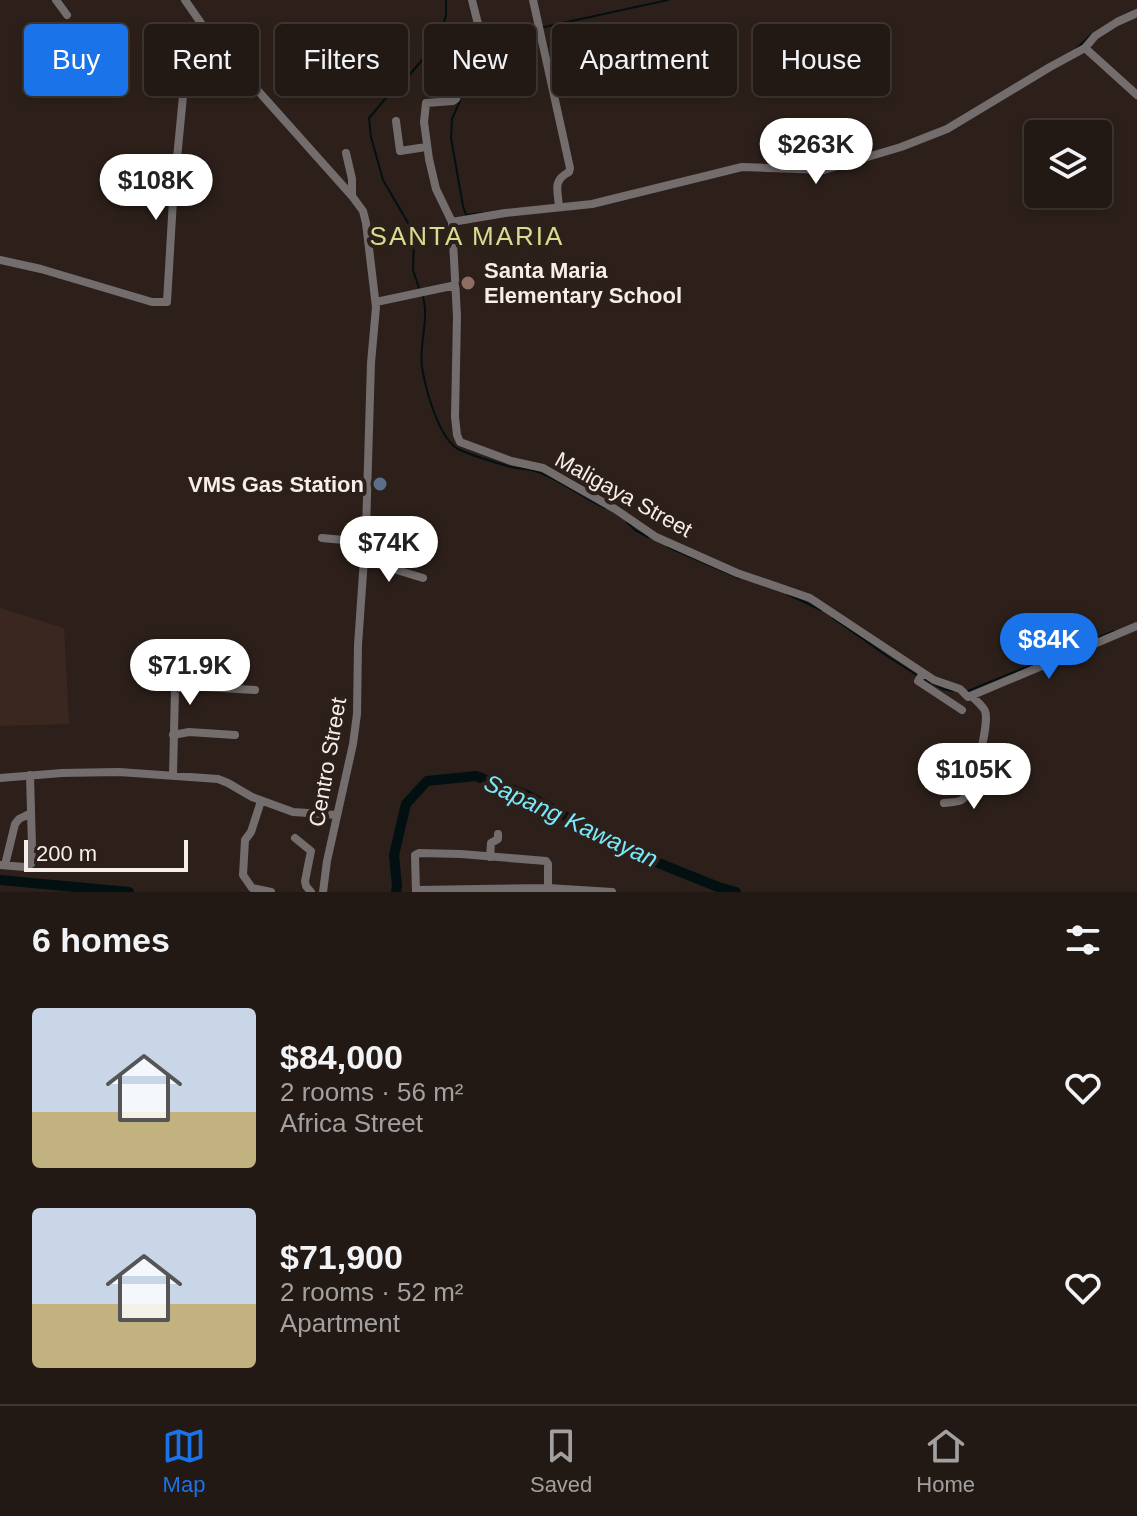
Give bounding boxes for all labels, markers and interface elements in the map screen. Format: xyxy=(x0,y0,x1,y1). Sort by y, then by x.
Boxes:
chip: Buy xyxy=(24,24,128,96)
chip: Rent xyxy=(144,24,259,96)
chip: Filters xyxy=(275,24,408,96)
chip: New xyxy=(424,24,536,96)
chip: Apartment xyxy=(552,24,737,96)
chip: House xyxy=(753,24,890,96)
pin: $263K xyxy=(760,118,872,186)
map controls xyxy=(1024,120,1112,208)
button: layers xyxy=(1024,120,1112,208)
text: $263K xyxy=(778,129,854,159)
pin: $108K xyxy=(100,154,212,222)
text: $108K xyxy=(118,165,194,195)
district label: SANTA MARIA xyxy=(370,221,564,251)
place label: Santa Maria Elementary School xyxy=(484,258,682,308)
marker: Santa Maria Elementary School xyxy=(459,274,477,292)
street label: Maligaya Street xyxy=(551,446,697,542)
place label: VMS Gas Station xyxy=(188,472,364,497)
marker: VMS Gas Station xyxy=(371,475,389,493)
pin: $74K xyxy=(342,516,436,584)
text: $74K xyxy=(358,527,420,557)
pin: $84K xyxy=(1002,613,1096,681)
text: $84K xyxy=(1018,624,1080,654)
pin: $71.9K xyxy=(125,639,255,707)
text: $71.9K xyxy=(148,650,232,680)
street label: Centro Street xyxy=(304,695,351,829)
pin: $105K xyxy=(918,743,1030,811)
text: $105K xyxy=(936,754,1012,784)
water label: Sapang Kawayan xyxy=(480,769,662,873)
scale bar xyxy=(24,836,188,872)
text: 200 m xyxy=(36,841,97,866)
icon: filters xyxy=(1061,918,1105,962)
text: 6 homes xyxy=(32,921,170,959)
text: $84,000 xyxy=(280,1038,403,1076)
icon: home xyxy=(96,1040,192,1136)
icon: heart xyxy=(1061,1066,1105,1110)
text: 2 rooms · 56 m² xyxy=(280,1077,464,1107)
text: Africa Street xyxy=(280,1108,423,1138)
text: $71,900 xyxy=(280,1238,403,1276)
icon: home xyxy=(96,1240,192,1336)
icon: heart xyxy=(1061,1266,1105,1310)
text: 2 rooms · 52 m² xyxy=(280,1277,464,1307)
text: Apartment xyxy=(280,1308,400,1338)
tab: Map xyxy=(162,1424,206,1498)
tab: Saved xyxy=(530,1424,592,1498)
tab: Home xyxy=(916,1424,975,1498)

